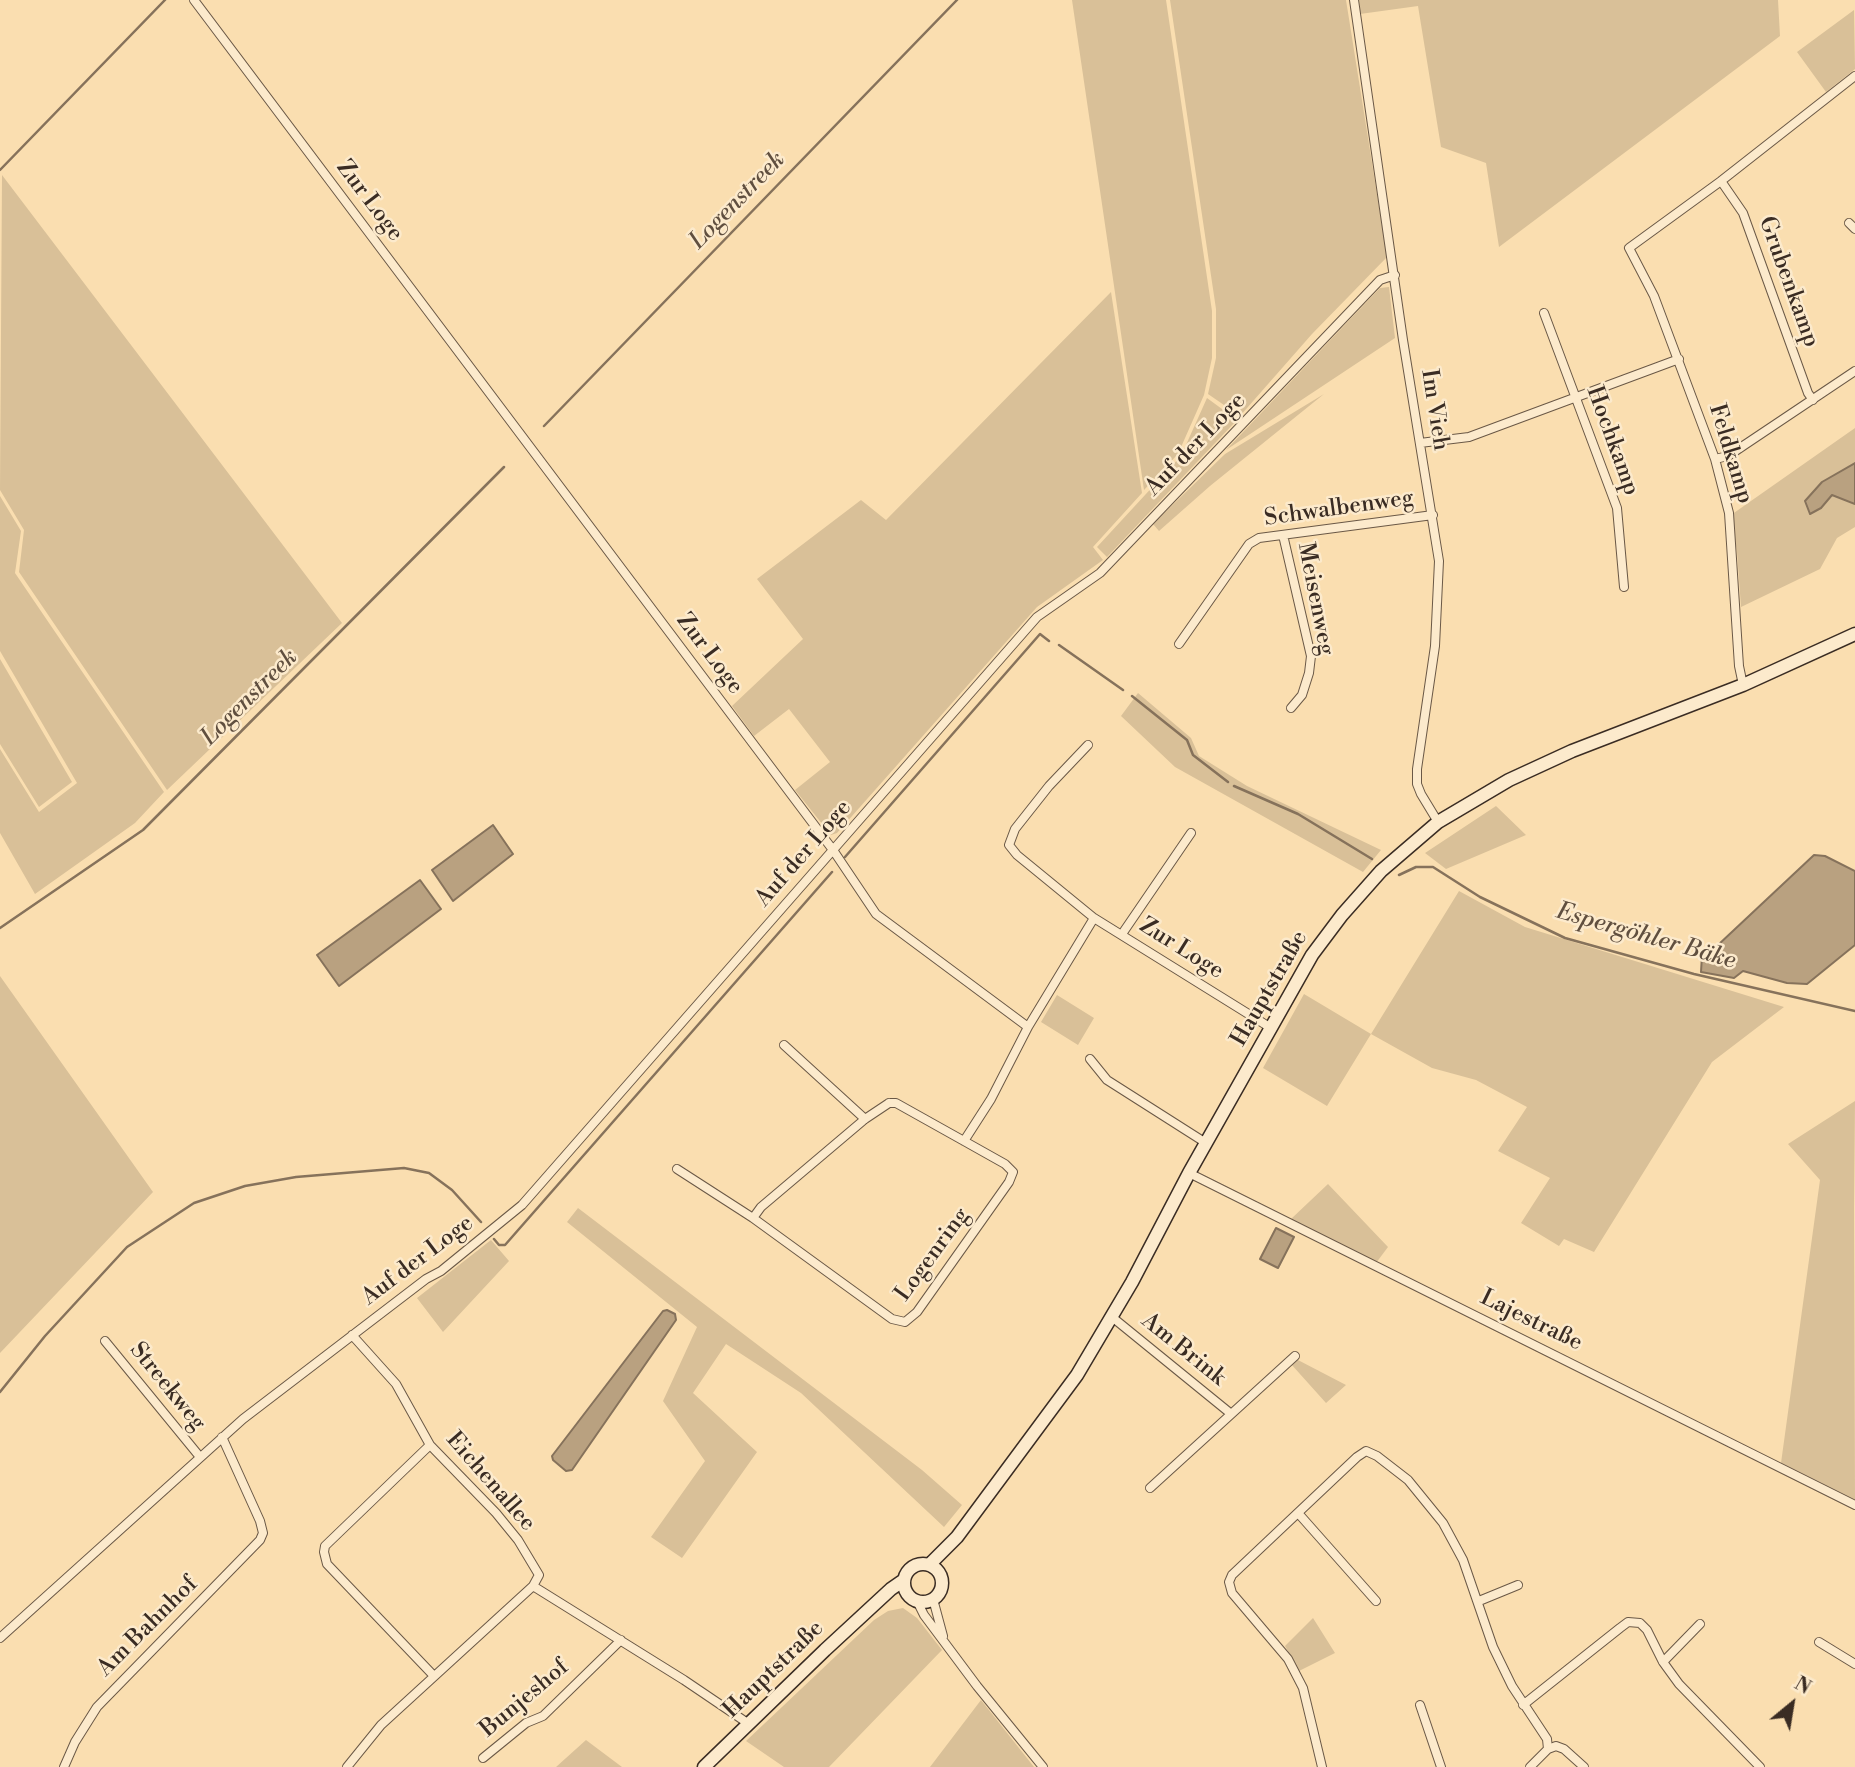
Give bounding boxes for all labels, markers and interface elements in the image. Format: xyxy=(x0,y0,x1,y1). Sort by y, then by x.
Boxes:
water label: Logenstreek xyxy=(684,146,792,256)
street label: Zur Loge xyxy=(330,155,408,247)
street label: Grubenkamp xyxy=(1752,213,1824,351)
street label: Im Vieh xyxy=(1414,368,1454,452)
street label: Hochkamp xyxy=(1579,383,1645,499)
street label: Auf der Loge xyxy=(1140,388,1252,502)
street label: Feldkamp xyxy=(1702,401,1758,507)
street label: Schwalbenweg xyxy=(1263,485,1415,533)
street label: Meisenweg xyxy=(1291,540,1339,658)
street label: Zur Loge xyxy=(670,608,748,700)
water label: Logenstreek xyxy=(196,644,304,752)
street label: Auf der Loge xyxy=(750,795,858,913)
water label: Espergöhler Bäke xyxy=(1553,898,1739,976)
street label: Zur Loge xyxy=(1134,912,1228,986)
street label: Hauptstraße xyxy=(1226,926,1314,1052)
street label: Logenring xyxy=(890,1203,976,1307)
street label: Auf der Loge xyxy=(357,1210,479,1312)
street label: Lajestraße xyxy=(1475,1284,1587,1358)
street label: Am Brink xyxy=(1135,1308,1231,1392)
street label: Streekweg xyxy=(123,1337,211,1437)
street label: Eichenallee xyxy=(439,1427,541,1537)
street label: Am Bahnhof xyxy=(92,1571,204,1683)
street label: Hauptstraße xyxy=(718,1615,830,1725)
street label: Bunjeshof xyxy=(475,1654,575,1744)
north arrow xyxy=(1757,1669,1827,1739)
text: N xyxy=(1790,1672,1815,1700)

